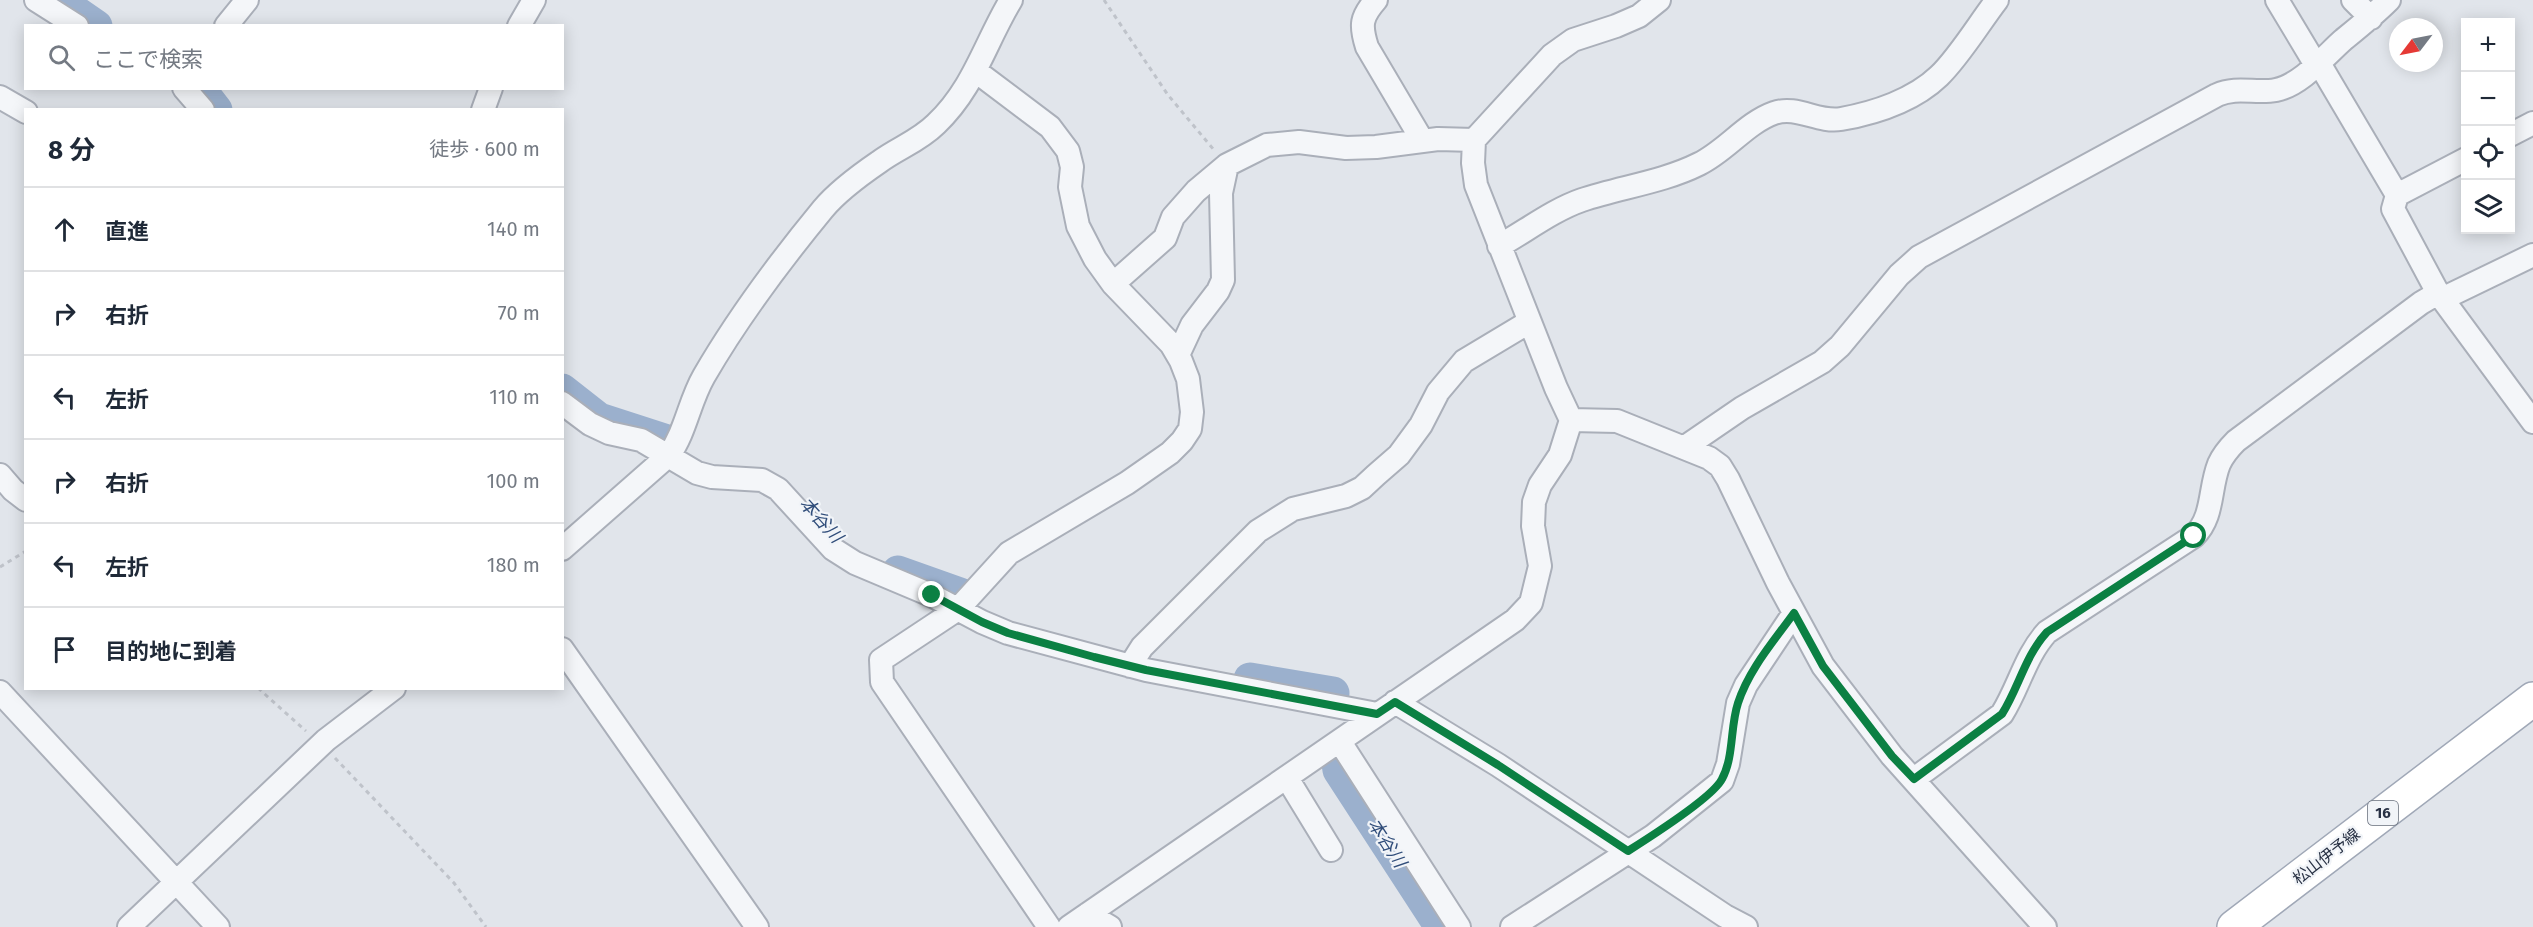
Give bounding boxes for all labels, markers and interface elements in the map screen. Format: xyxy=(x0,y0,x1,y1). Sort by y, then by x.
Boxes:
north arrow xyxy=(2389,18,2443,72)
map controls xyxy=(2461,18,2515,234)
button: + xyxy=(2461,18,2515,72)
search box xyxy=(24,24,564,90)
icon: search xyxy=(45,41,78,74)
text: ここで検索 xyxy=(93,46,203,73)
button: − xyxy=(2461,72,2515,126)
button: locate xyxy=(2461,126,2515,180)
text: 8 分 xyxy=(48,135,95,166)
text: 徒歩 · 600 m xyxy=(429,137,540,161)
button: layers xyxy=(2461,180,2515,234)
icon: ahead xyxy=(48,213,81,246)
text: 140 m xyxy=(487,217,540,241)
text: 直進 xyxy=(105,218,149,245)
icon: right xyxy=(48,297,81,330)
text: 70 m xyxy=(498,301,540,325)
text: 右折 xyxy=(105,302,149,329)
icon: left xyxy=(48,381,81,414)
text: 110 m xyxy=(489,385,540,409)
text: 左折 xyxy=(105,386,149,413)
icon: right xyxy=(48,465,81,498)
text: 100 m xyxy=(487,469,540,493)
text: 右折 xyxy=(105,470,149,497)
water label: 本谷川 xyxy=(795,493,849,549)
route start xyxy=(2180,522,2206,548)
icon: left xyxy=(48,549,81,582)
text: 180 m xyxy=(487,553,540,577)
text: 左折 xyxy=(105,554,149,581)
route end xyxy=(918,581,944,607)
icon: arrive xyxy=(48,633,81,666)
text: 目的地に到着 xyxy=(105,638,237,665)
road number: 16 xyxy=(2368,801,2398,825)
water label: 本谷川 xyxy=(1363,814,1412,873)
street label: 松山伊予線 xyxy=(2289,824,2364,889)

